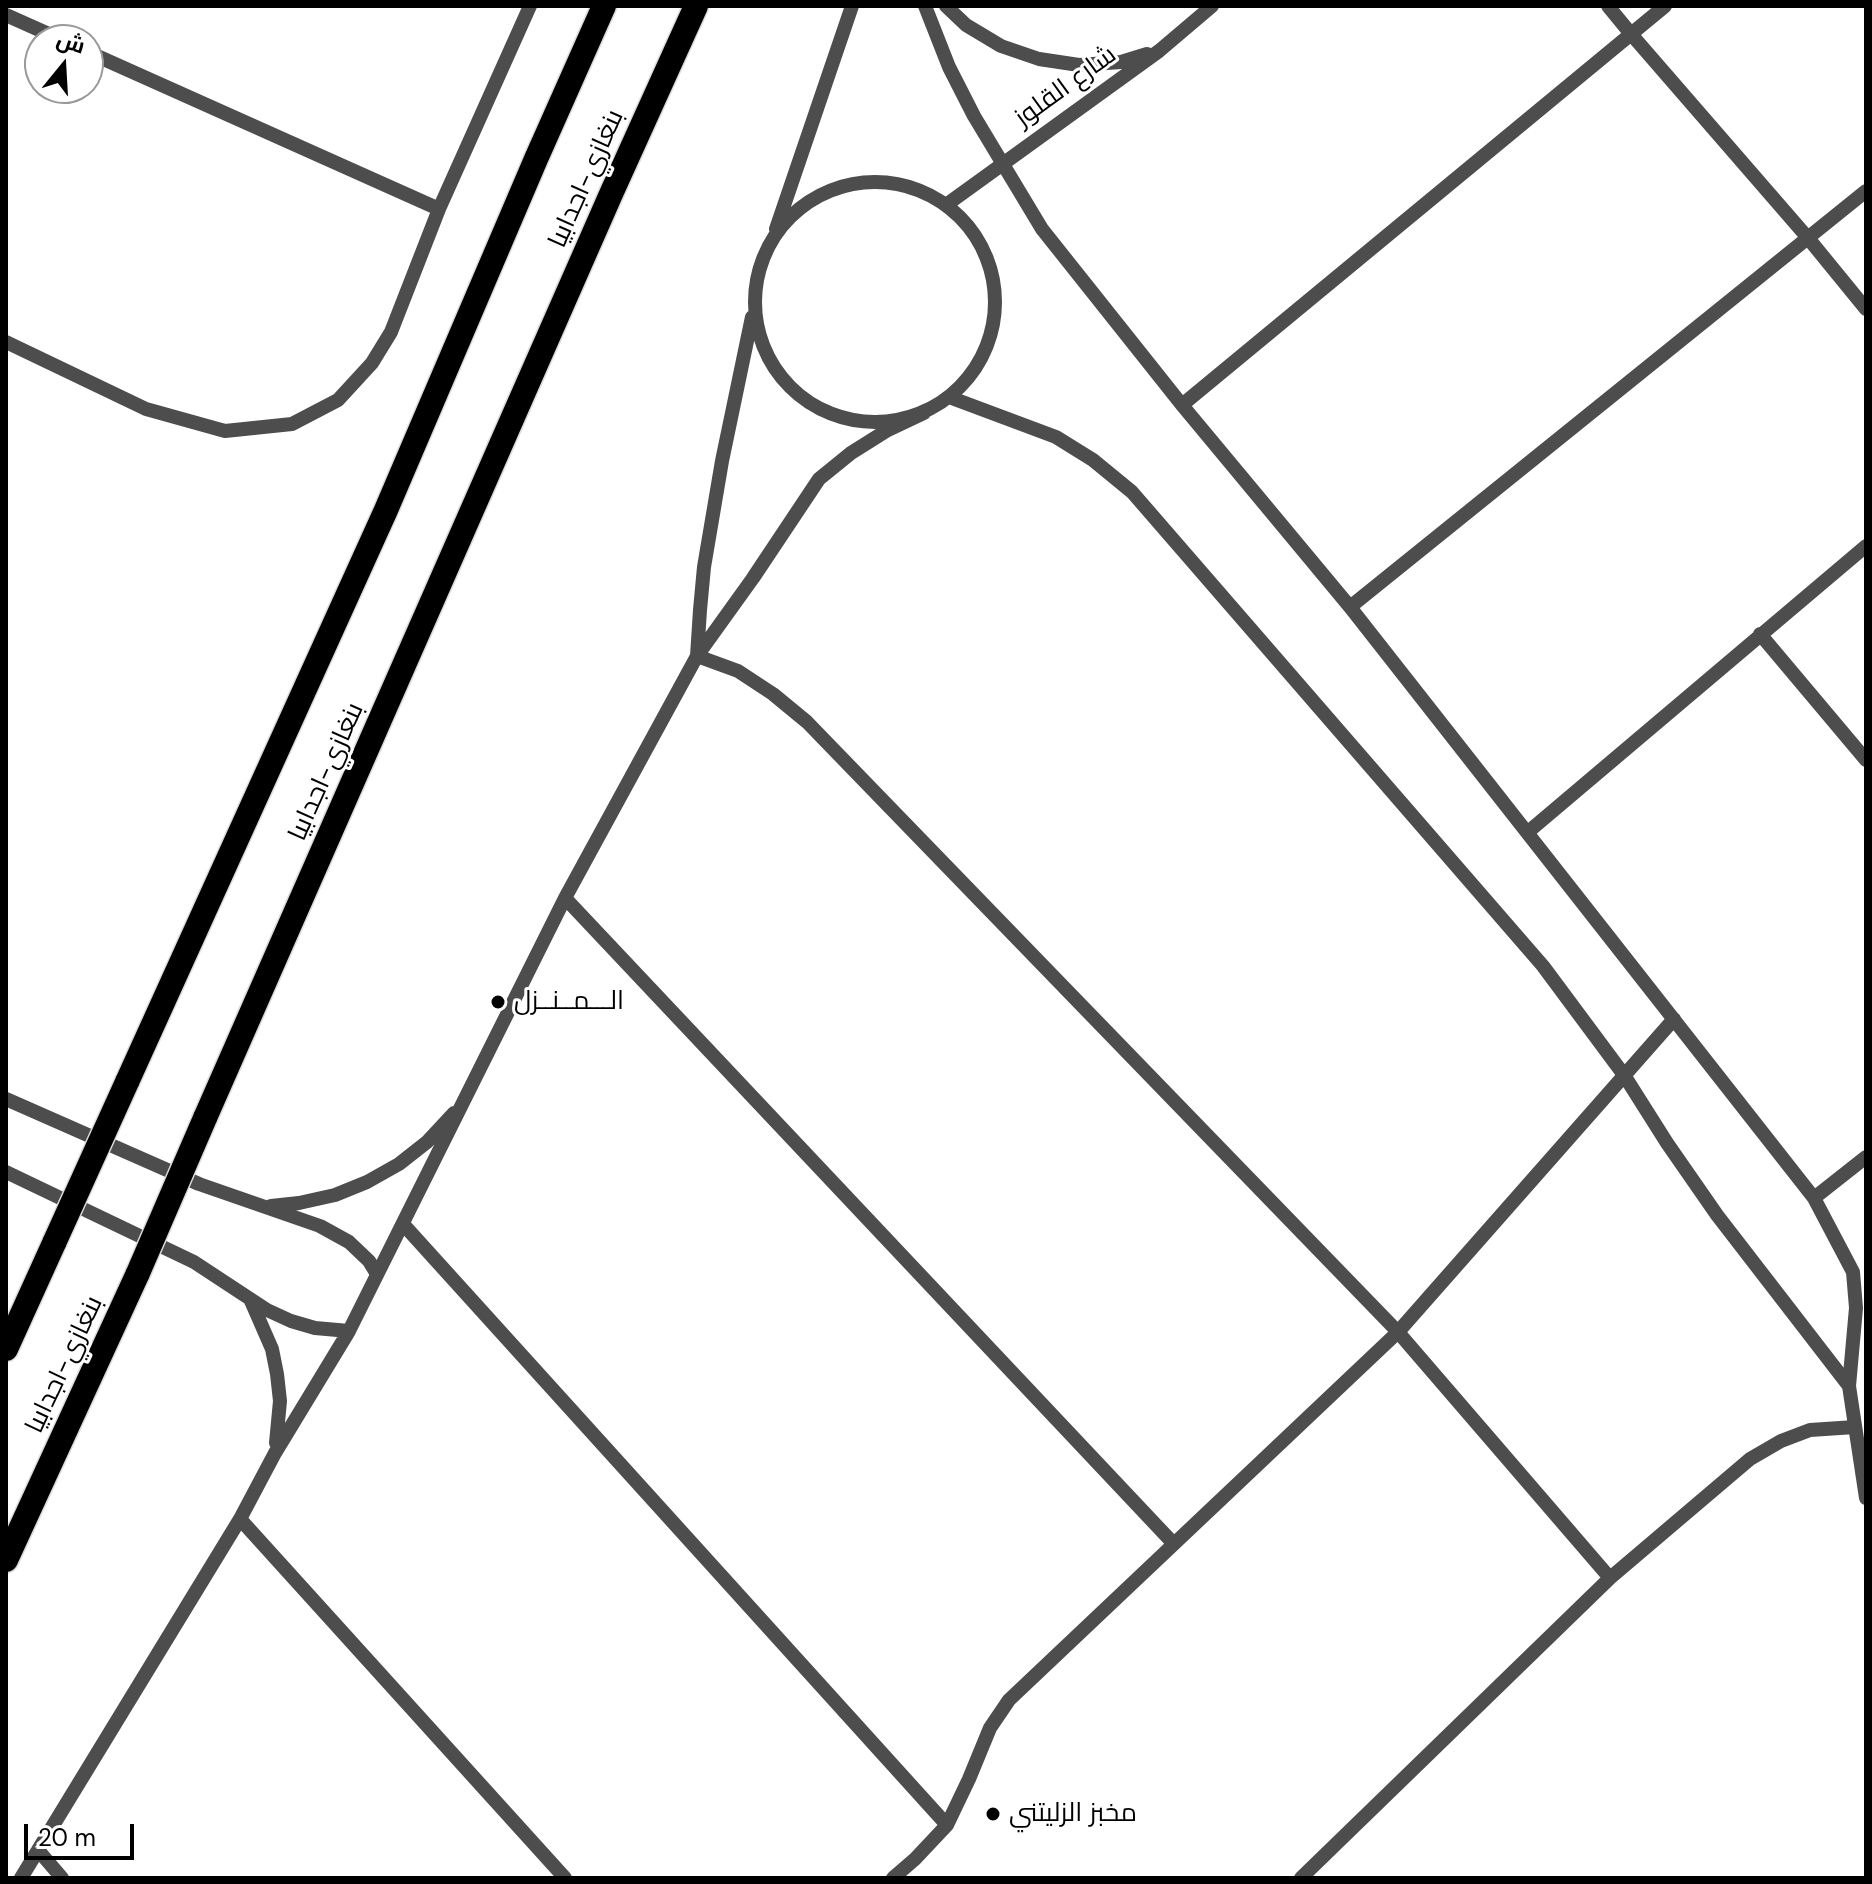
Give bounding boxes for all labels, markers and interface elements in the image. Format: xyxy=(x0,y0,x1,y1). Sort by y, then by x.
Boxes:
north arrow xyxy=(24,24,104,104)
text: ش xyxy=(53,24,89,61)
street label: شارع القلوز xyxy=(1009,40,1123,134)
street label: بنغازي-اجدابيا xyxy=(543,105,631,253)
street label: بنغازي-اجدابيا xyxy=(283,698,371,846)
place label: الـــمــنــزل xyxy=(514,986,624,1018)
marker: الـــمــنــزل xyxy=(489,993,507,1011)
street label: بنغازي-اجدابيا xyxy=(20,1292,110,1438)
place label: مخبز الزليتني xyxy=(1009,1798,1137,1830)
marker: مخبز الزليتني xyxy=(984,1805,1002,1823)
scale bar xyxy=(28,1808,138,1858)
text: 20 m xyxy=(38,1822,96,1853)

